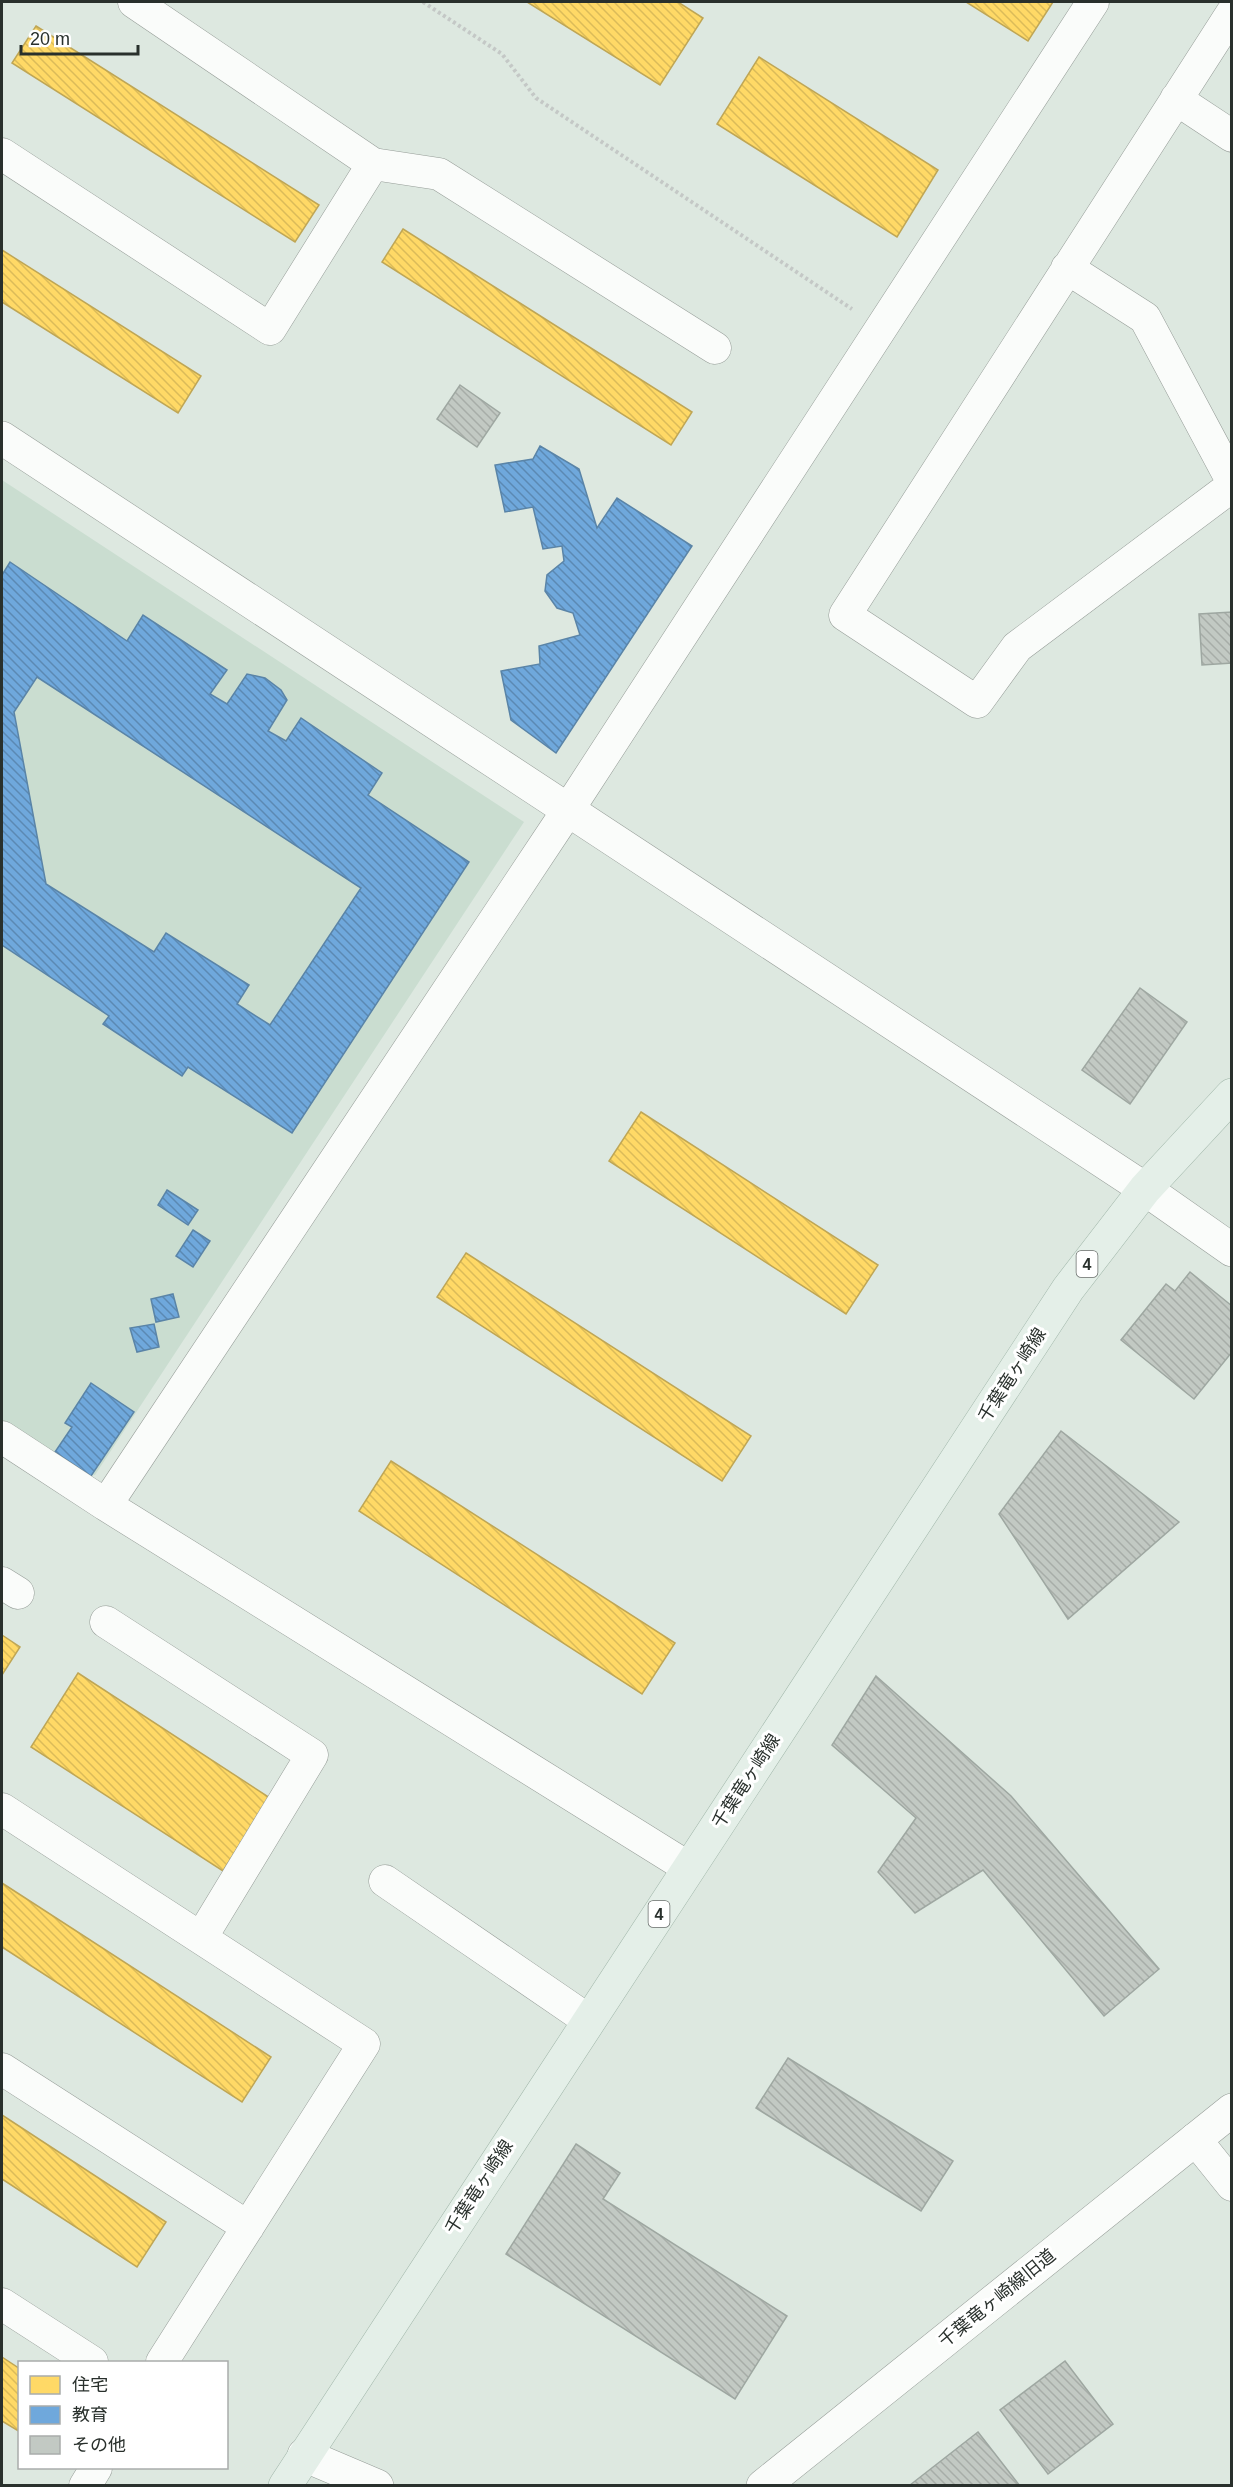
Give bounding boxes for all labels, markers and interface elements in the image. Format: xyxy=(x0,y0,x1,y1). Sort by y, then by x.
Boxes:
scale bar xyxy=(21,18,138,56)
text: 20 m xyxy=(30,29,70,49)
road number: 4 xyxy=(1076,1251,1098,1277)
street label: 千葉竜ヶ崎線 xyxy=(974,1324,1050,1426)
street label: 千葉竜ヶ崎線 xyxy=(708,1730,784,1832)
road number: 4 xyxy=(648,1901,670,1927)
street label: 千葉竜ヶ崎線 xyxy=(441,2136,517,2238)
street label: 千葉竜ヶ崎線旧道 xyxy=(935,2245,1059,2351)
legend xyxy=(18,2361,228,2469)
text: 住宅 xyxy=(72,2375,108,2395)
text: 教育 xyxy=(72,2405,108,2425)
text: その他 xyxy=(72,2435,126,2455)

